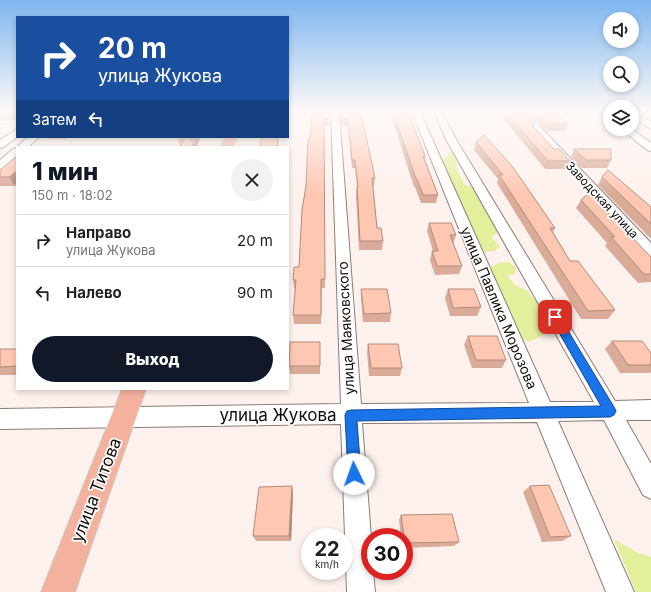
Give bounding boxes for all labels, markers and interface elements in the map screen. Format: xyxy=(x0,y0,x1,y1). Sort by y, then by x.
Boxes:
map controls xyxy=(603,12,639,136)
button: sound xyxy=(603,12,639,48)
text: 20 m xyxy=(98,31,167,65)
icon: right xyxy=(32,32,84,84)
button: search xyxy=(603,56,639,92)
text: улица Жукова xyxy=(98,65,222,86)
button: layers xyxy=(603,100,639,136)
icon: left xyxy=(85,108,107,130)
text: Затем xyxy=(32,110,77,129)
text: 1 мин xyxy=(32,157,98,186)
street label: Заводская улица xyxy=(563,158,642,241)
button: close xyxy=(231,159,273,201)
text: 150 m · 18:02 xyxy=(32,187,113,203)
text: Направо xyxy=(66,223,131,242)
street label: улица Павлика Морозова xyxy=(458,224,541,392)
icon: right xyxy=(32,230,54,252)
text: 20 m xyxy=(237,231,273,250)
text: улица Жукова xyxy=(66,242,156,258)
street label: улица Маяковского xyxy=(334,261,357,395)
icon: left xyxy=(32,282,54,304)
text: Налево xyxy=(66,283,122,302)
text: 90 m xyxy=(237,283,273,302)
pin xyxy=(538,300,572,334)
icon: arrive xyxy=(544,306,566,328)
button: Выход xyxy=(32,336,273,382)
street label: улица Жукова xyxy=(219,405,337,425)
street label: улица Титова xyxy=(67,435,125,545)
position arrow xyxy=(333,453,375,495)
speed limit sign: 30 xyxy=(361,528,413,580)
text: 22 xyxy=(314,537,340,561)
text: km/h xyxy=(315,558,339,570)

